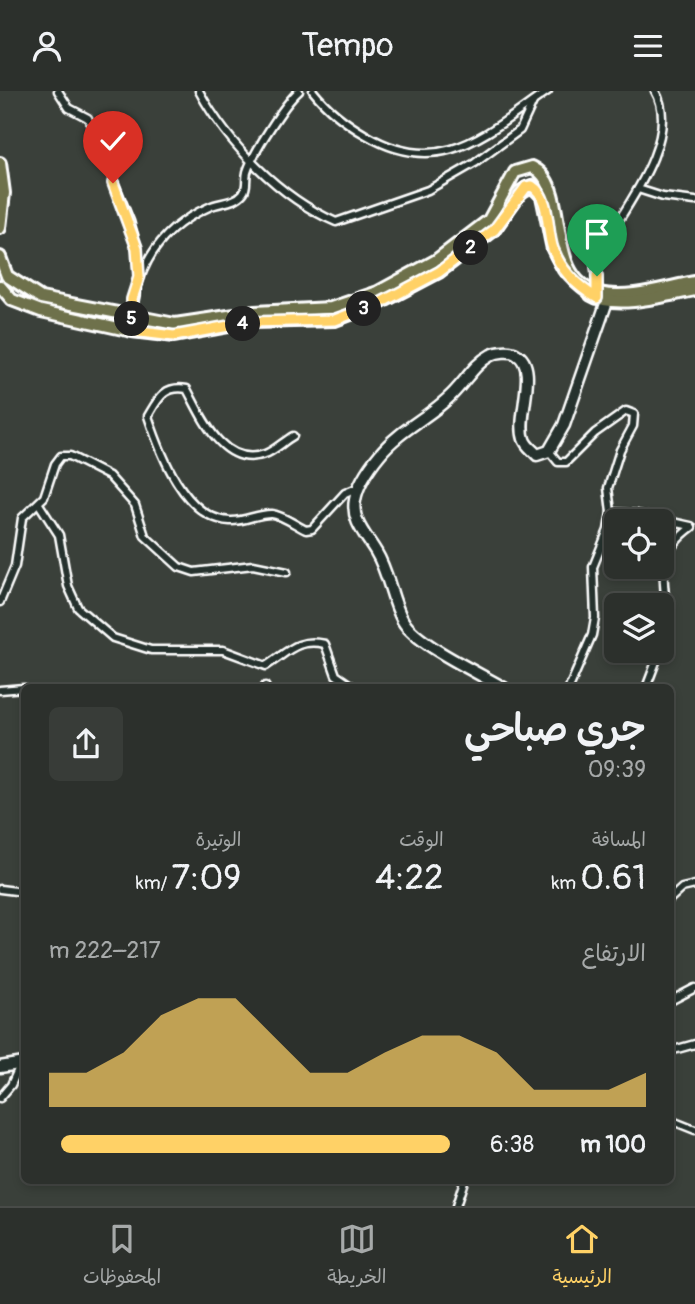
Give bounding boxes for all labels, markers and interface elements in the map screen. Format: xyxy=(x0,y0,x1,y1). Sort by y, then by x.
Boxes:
text: Tempo xyxy=(302,26,394,66)
icon: person xyxy=(28,27,66,65)
icon: menu xyxy=(629,27,667,65)
pin xyxy=(83,111,143,183)
icon: check xyxy=(94,122,132,160)
pin xyxy=(567,204,627,276)
icon: arrive xyxy=(578,215,616,253)
pin: 2 xyxy=(454,231,489,265)
text: 2 xyxy=(465,235,476,259)
pin: 3 xyxy=(346,291,382,326)
text: 3 xyxy=(358,296,369,320)
pin: 5 xyxy=(114,301,150,337)
text: 5 xyxy=(126,306,137,330)
pin: 4 xyxy=(226,307,260,341)
text: 4 xyxy=(237,311,248,335)
map controls xyxy=(604,509,674,663)
button: locate xyxy=(604,509,674,579)
button: layers xyxy=(604,593,674,663)
text: جري صباحي xyxy=(464,705,646,753)
button: share xyxy=(49,707,123,781)
text: 09:39 xyxy=(588,755,646,784)
text: الوتيرة xyxy=(195,828,241,852)
text: الوقت xyxy=(399,828,444,852)
text: المسافة xyxy=(592,828,646,852)
text: 7:09 xyxy=(172,856,241,900)
text: 4:22 xyxy=(375,856,444,900)
text: 0.61 xyxy=(580,856,646,900)
text: /km xyxy=(136,871,172,895)
text: km xyxy=(551,871,580,895)
text: 217–222 m xyxy=(49,936,161,965)
text: الارتفاع xyxy=(582,939,646,968)
text: 6:38 xyxy=(490,1130,534,1159)
text: 100 m xyxy=(580,1130,646,1159)
tab: المحفوظات xyxy=(83,1220,161,1293)
tab: الخريطة xyxy=(327,1220,386,1293)
tab: الرئيسية xyxy=(552,1220,612,1293)

